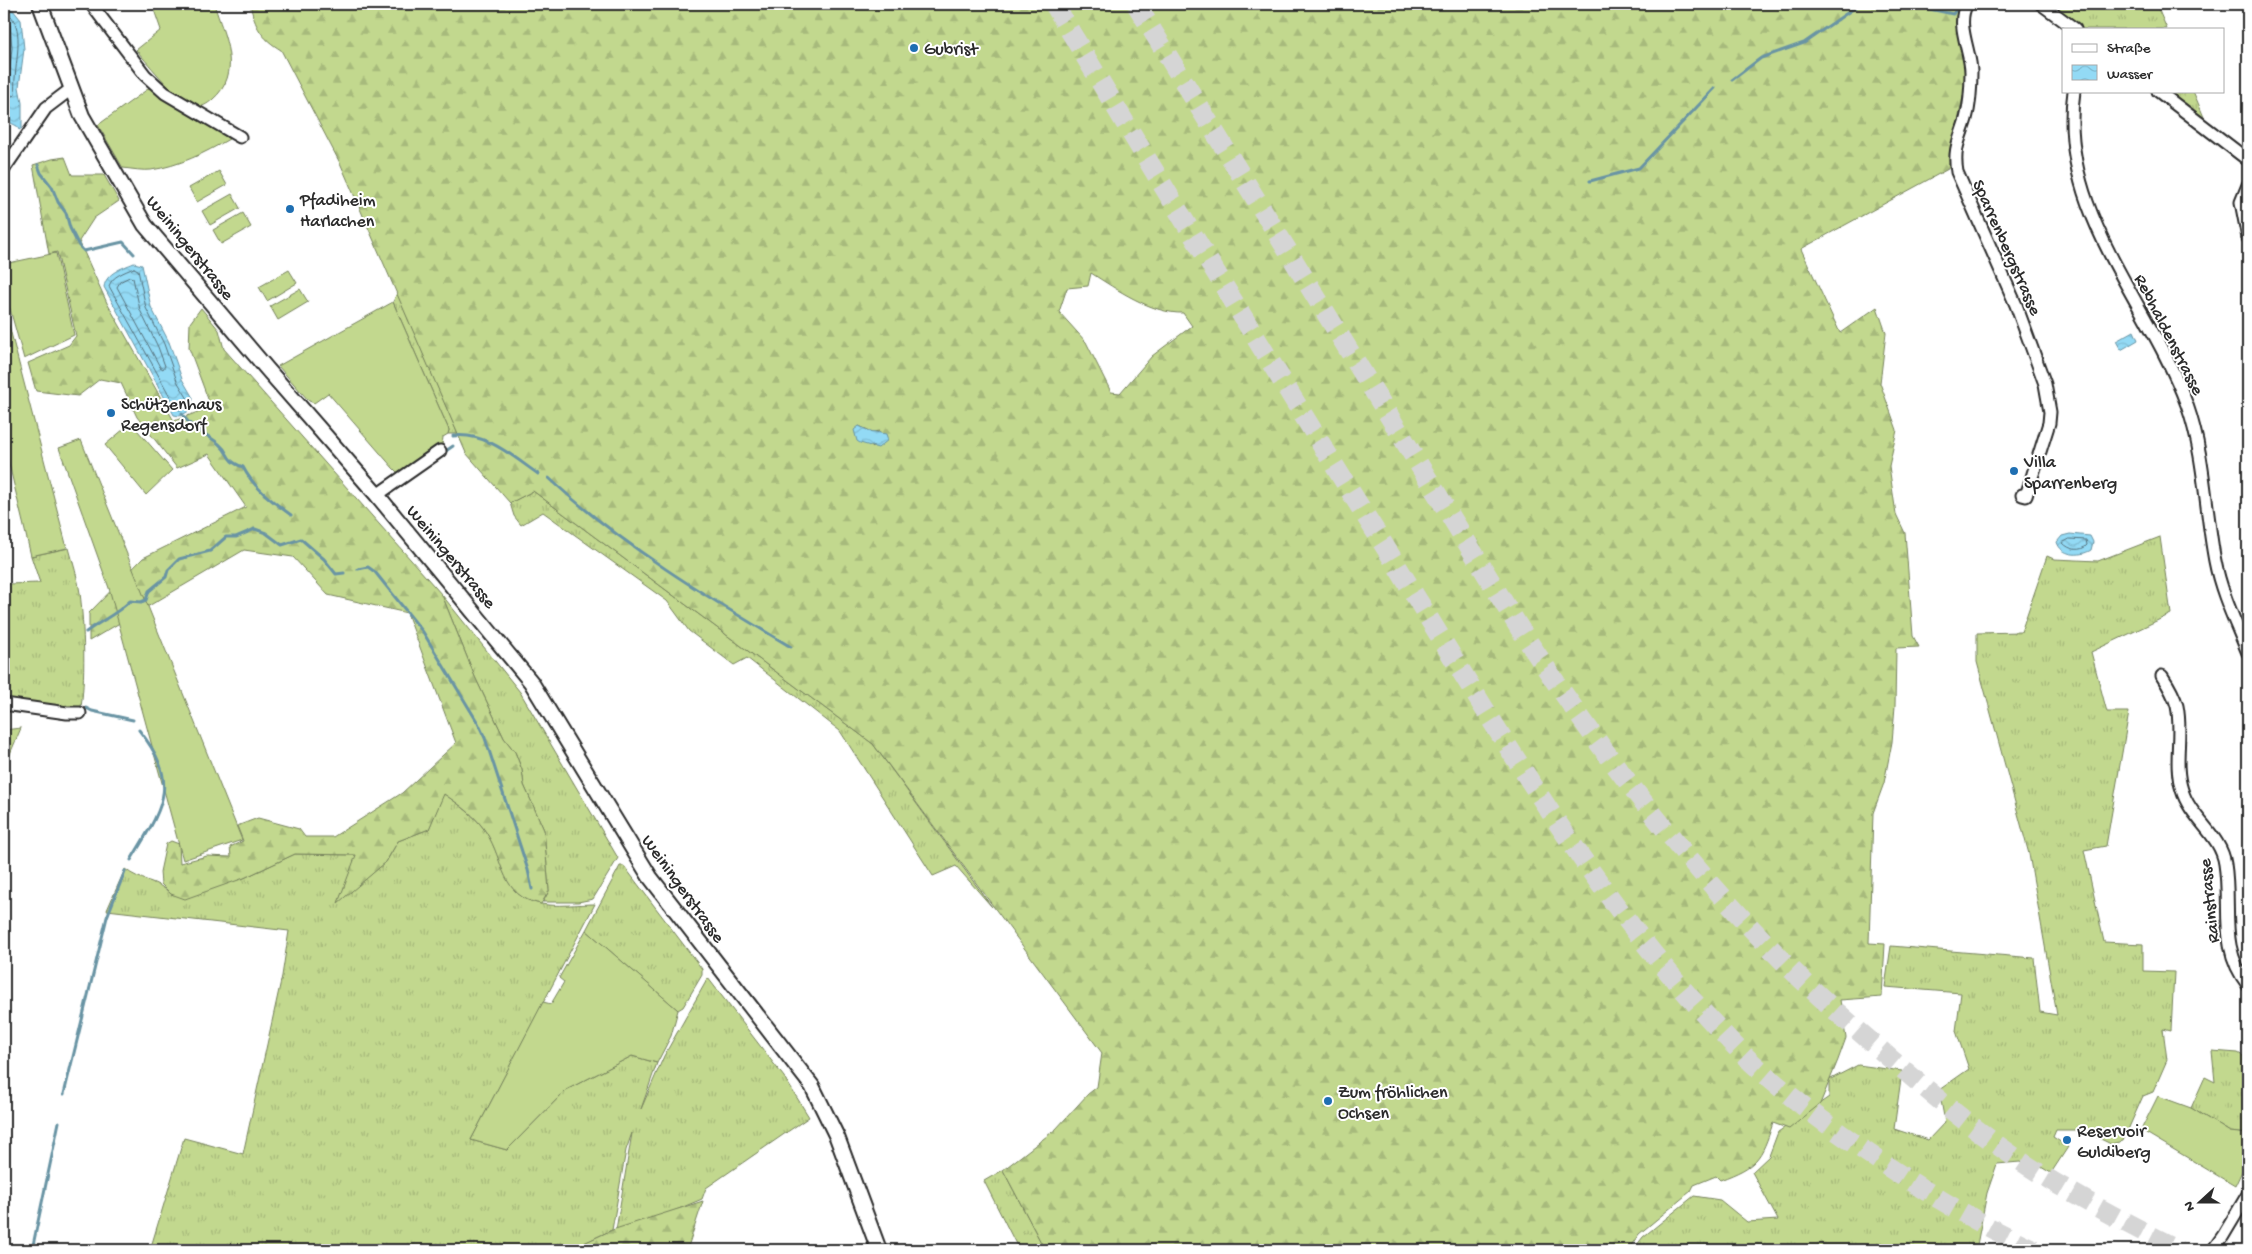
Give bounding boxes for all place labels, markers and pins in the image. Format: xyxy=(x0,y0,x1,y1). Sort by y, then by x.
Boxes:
place label: Gubrist xyxy=(924,40,979,61)
marker: Gubrist xyxy=(908,42,920,54)
place label: Pfadiheim Harlachen xyxy=(299,191,376,233)
marker: Pfadiheim Harlachen xyxy=(284,203,296,215)
place label: Schützenhaus Regensdorf xyxy=(121,395,223,437)
marker: Schützenhaus Regensdorf xyxy=(105,407,117,419)
place label: Villa Sparrenberg xyxy=(2023,453,2117,495)
marker: Villa Sparrenberg xyxy=(2008,465,2020,477)
place label: Zum fröhlichen Ochsen xyxy=(1338,1083,1448,1125)
marker: Zum fröhlichen Ochsen xyxy=(1322,1095,1334,1107)
place label: Reservoir Guldiberg xyxy=(2077,1122,2151,1164)
marker: Reservoir Guldiberg xyxy=(2061,1134,2073,1146)

